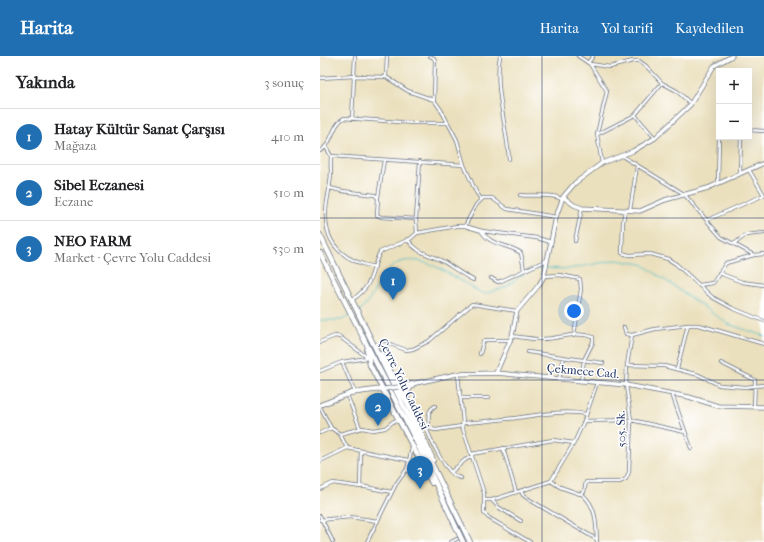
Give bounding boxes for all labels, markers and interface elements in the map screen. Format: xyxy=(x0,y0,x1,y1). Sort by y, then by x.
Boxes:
text: Harita xyxy=(20,17,73,39)
text: Harita xyxy=(540,20,579,37)
text: Yol tarifi xyxy=(601,20,653,37)
text: Kaydedilen xyxy=(675,20,744,37)
map controls xyxy=(716,68,752,140)
button: + xyxy=(716,68,752,104)
text: Yakında xyxy=(16,72,75,92)
text: 3 sonuç xyxy=(264,75,304,90)
button: − xyxy=(716,104,752,140)
text: Hatay Kültür Sanat Çarşısı xyxy=(54,120,225,138)
text: 1 xyxy=(27,129,31,144)
text: 410 m xyxy=(271,129,304,144)
text: Mağaza xyxy=(54,138,97,153)
text: Sibel Eczanesi xyxy=(54,176,144,194)
text: 2 xyxy=(26,185,32,200)
text: 510 m xyxy=(273,185,304,200)
text: Eczane xyxy=(54,194,93,209)
text: NEO FARM xyxy=(54,232,132,250)
text: 3 xyxy=(26,241,32,256)
text: 530 m xyxy=(272,241,304,256)
text: Market · Çevre Yolu Caddesi xyxy=(54,250,211,265)
pin: 1 xyxy=(380,267,406,300)
your location xyxy=(564,301,584,321)
street label: Çevre Yolu Caddesi xyxy=(376,336,432,432)
street label: Çekmece Cad. xyxy=(546,361,620,381)
pin: 2 xyxy=(365,393,391,426)
street label: 505. Sk. xyxy=(613,410,629,448)
pin: 3 xyxy=(407,456,433,489)

